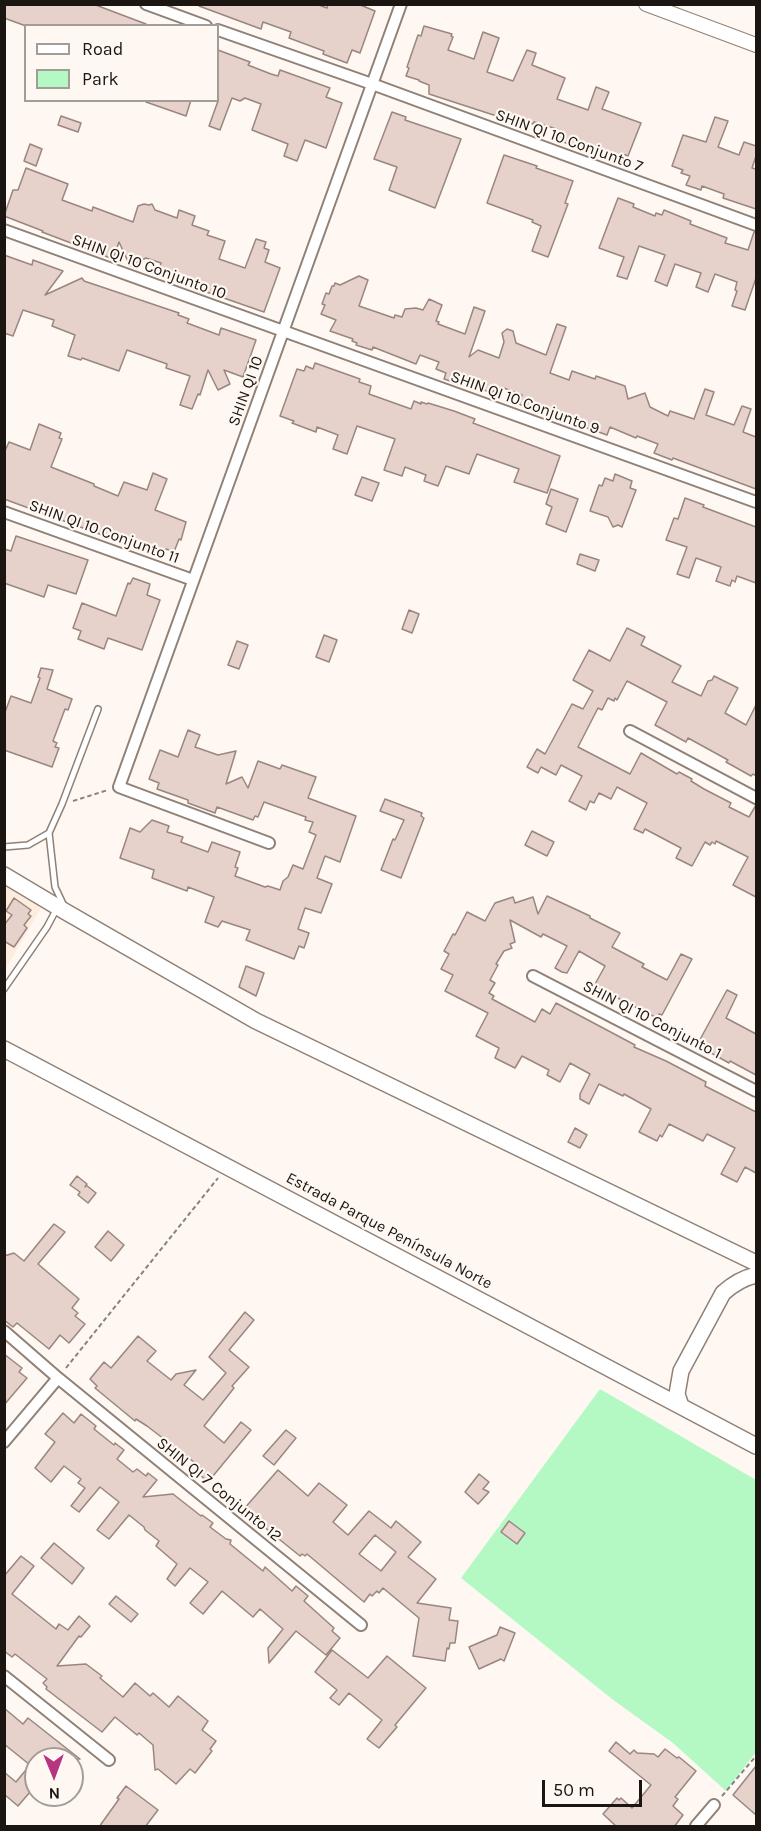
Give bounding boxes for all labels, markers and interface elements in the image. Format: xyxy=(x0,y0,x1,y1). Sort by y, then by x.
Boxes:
legend xyxy=(24,24,219,102)
text: Road xyxy=(82,38,123,60)
text: Park xyxy=(82,68,119,90)
street label: SHIN QI 10 Conjunto 7 xyxy=(493,105,645,177)
street label: SHIN QI 10 Conjunto 10 xyxy=(69,230,229,304)
street label: SHIN QI 10 xyxy=(224,353,268,429)
street label: SHIN QI 10 Conjunto 9 xyxy=(448,367,602,439)
street label: SHIN QI 10 Conjunto 11 xyxy=(26,496,182,568)
street label: SHIN QI 10 Conjunto 1 xyxy=(579,977,725,1063)
street label: Estrada Parque Península Norte xyxy=(283,1168,495,1294)
street label: SHIN QI 7 Conjunto 12 xyxy=(153,1434,285,1546)
north arrow xyxy=(24,1747,84,1807)
scale bar xyxy=(545,1768,646,1806)
text: 50 m xyxy=(553,1779,595,1801)
text: N xyxy=(48,1784,60,1803)

